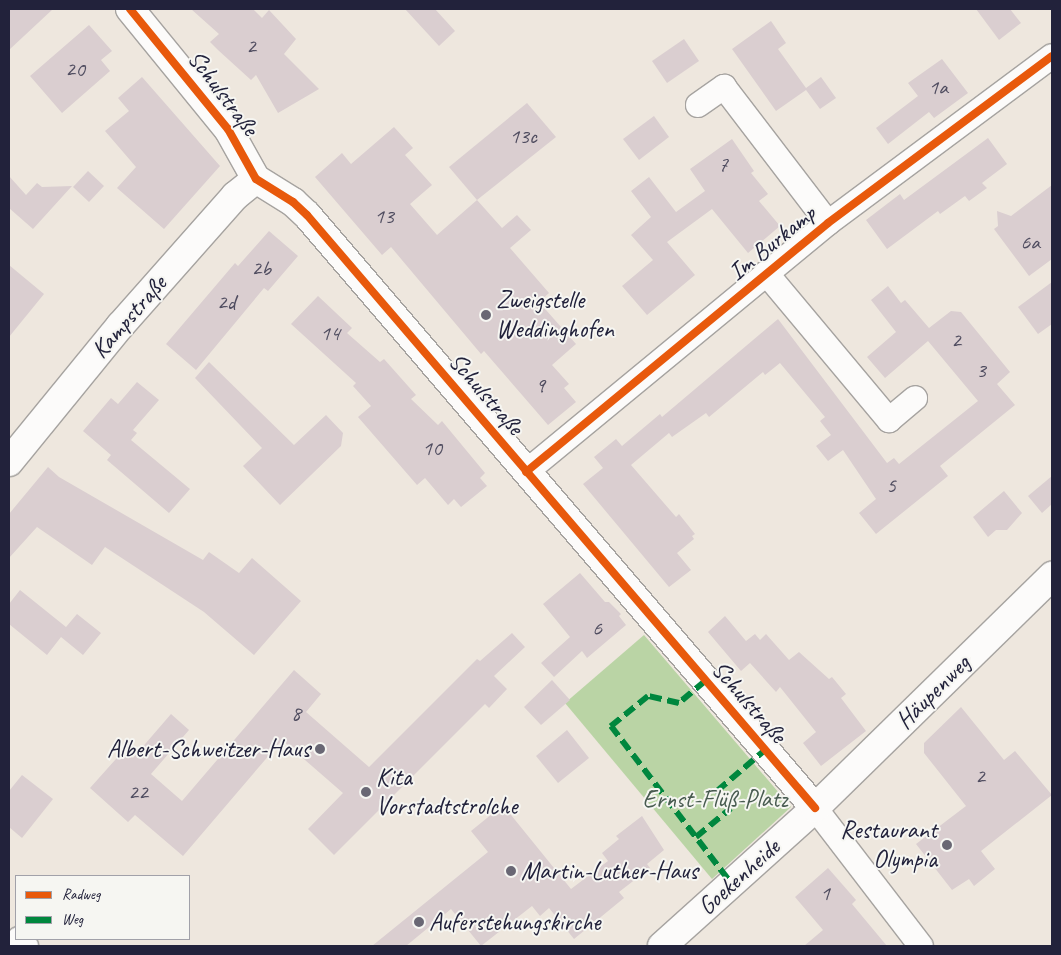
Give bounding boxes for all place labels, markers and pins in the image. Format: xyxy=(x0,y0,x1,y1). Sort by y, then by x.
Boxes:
place label: Zweigstelle Weddinghofen xyxy=(496,286,614,345)
marker: Zweigstelle Weddinghofen xyxy=(480,309,492,321)
place label: Albert-Schweitzer-Haus xyxy=(107,734,310,764)
marker: Albert-Schweitzer-Haus xyxy=(314,743,326,755)
place label: Kita Vorstadtstrolche xyxy=(376,763,517,822)
marker: Kita Vorstadtstrolche xyxy=(360,786,372,798)
place label: Restaurant Olympia xyxy=(840,816,937,875)
marker: Restaurant Olympia xyxy=(941,839,953,851)
place label: Martin-Luther-Haus xyxy=(521,856,698,886)
marker: Martin-Luther-Haus xyxy=(505,865,517,877)
place label: Auferstehungskirche xyxy=(429,907,600,937)
marker: Auferstehungskirche xyxy=(413,916,425,928)

